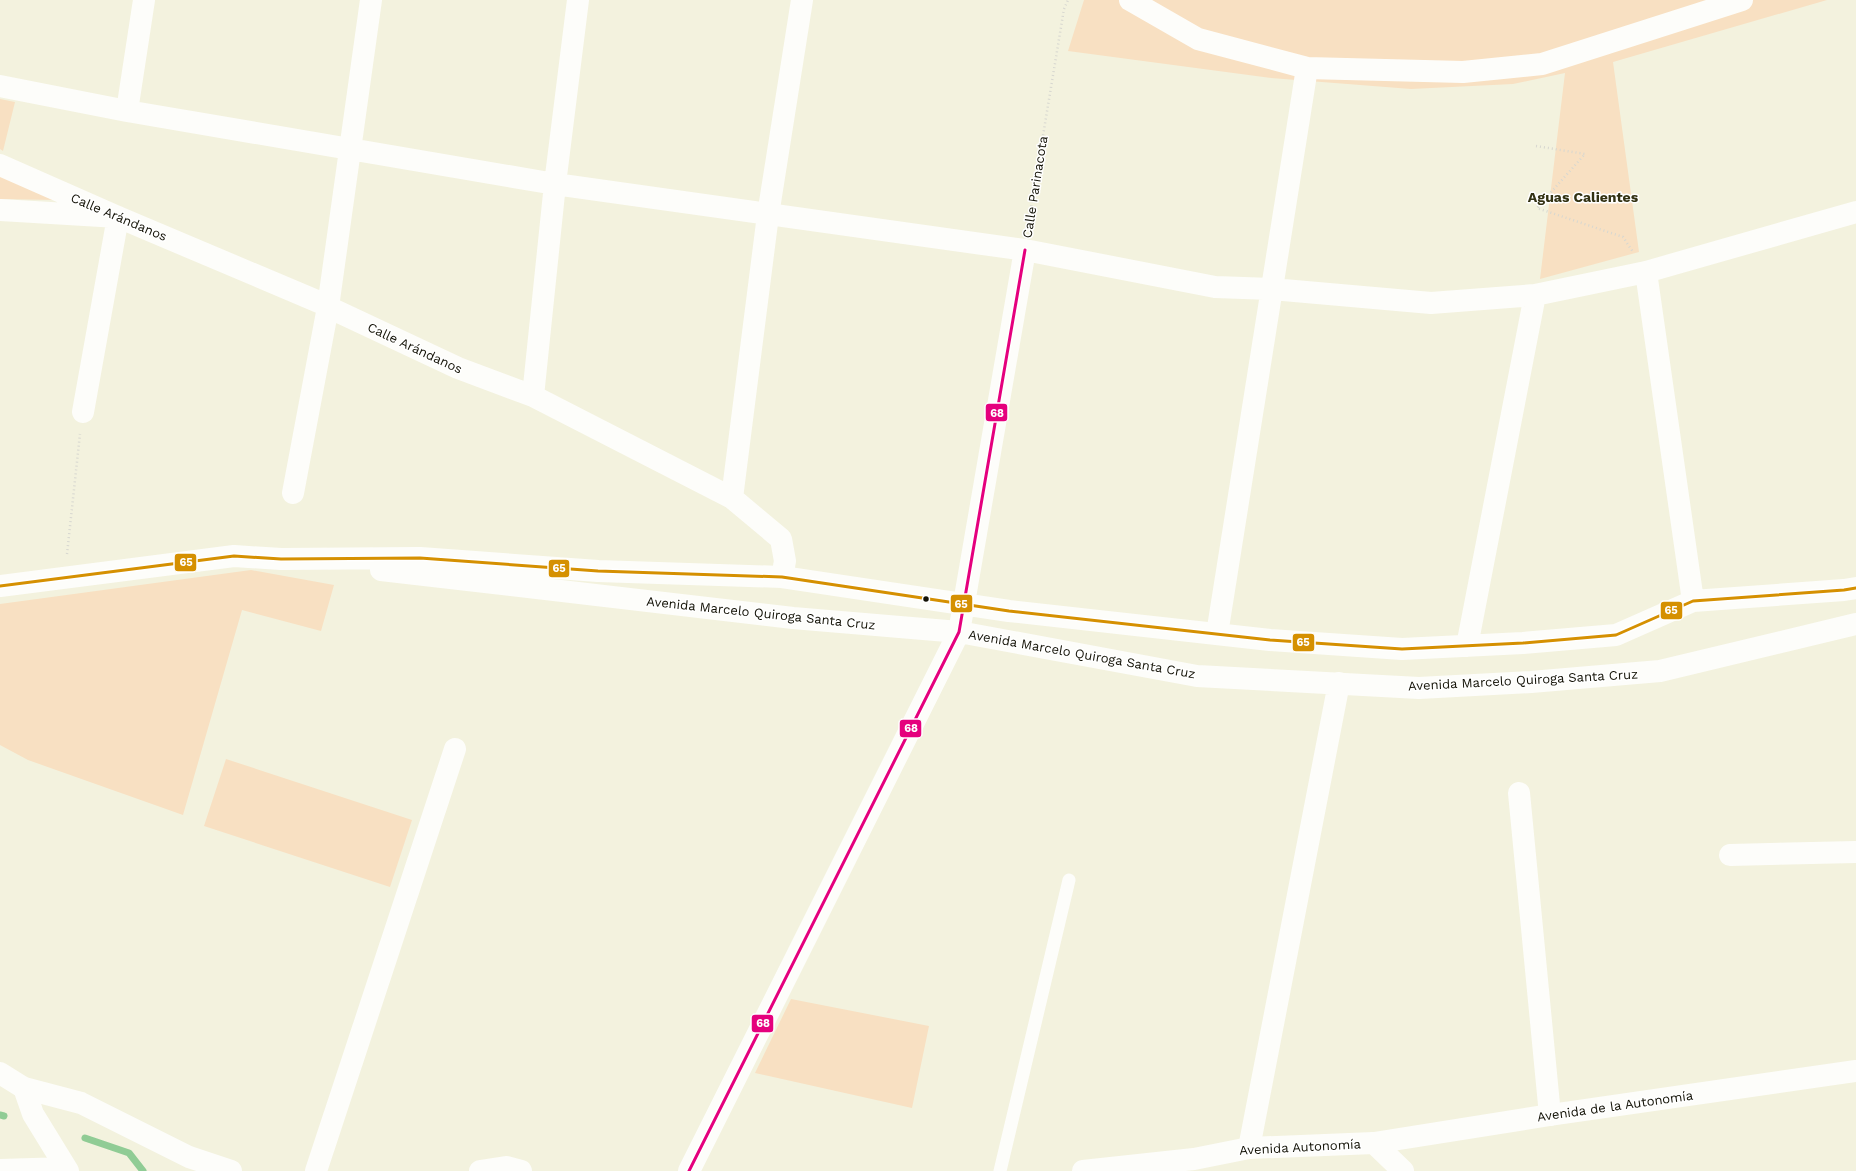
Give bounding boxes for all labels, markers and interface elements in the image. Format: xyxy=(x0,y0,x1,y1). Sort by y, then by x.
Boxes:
street label: Calle Parinacota xyxy=(1020,134,1051,239)
district label: Aguas Calientes xyxy=(1528,189,1639,205)
street label: Calle Arándanos xyxy=(69,190,169,244)
street label: Calle Arándanos xyxy=(365,319,465,377)
line badge: 68 xyxy=(985,403,1008,422)
text: 68 xyxy=(990,407,1004,420)
line badge: 65 xyxy=(174,553,197,572)
text: 65 xyxy=(179,556,193,569)
line badge: 65 xyxy=(548,559,570,578)
text: 65 xyxy=(552,562,566,575)
street label: Avenida Marcelo Quiroga Santa Cruz xyxy=(646,594,876,632)
unlabelled marker xyxy=(921,594,931,604)
line badge: 65 xyxy=(950,594,973,613)
text: 65 xyxy=(954,598,968,611)
line badge: 65 xyxy=(1660,601,1683,620)
text: 65 xyxy=(1664,604,1678,617)
street label: Avenida Marcelo Quiroga Santa Cruz xyxy=(967,627,1197,681)
line badge: 65 xyxy=(1292,633,1315,652)
text: 65 xyxy=(1296,636,1310,649)
street label: Avenida Marcelo Quiroga Santa Cruz xyxy=(1408,666,1638,694)
line badge: 68 xyxy=(899,719,922,738)
text: 68 xyxy=(904,722,918,735)
line badge: 68 xyxy=(751,1014,774,1033)
text: 68 xyxy=(756,1017,770,1030)
street label: Avenida de la Autonomía xyxy=(1536,1088,1695,1124)
street label: Avenida Autonomía xyxy=(1239,1136,1362,1158)

